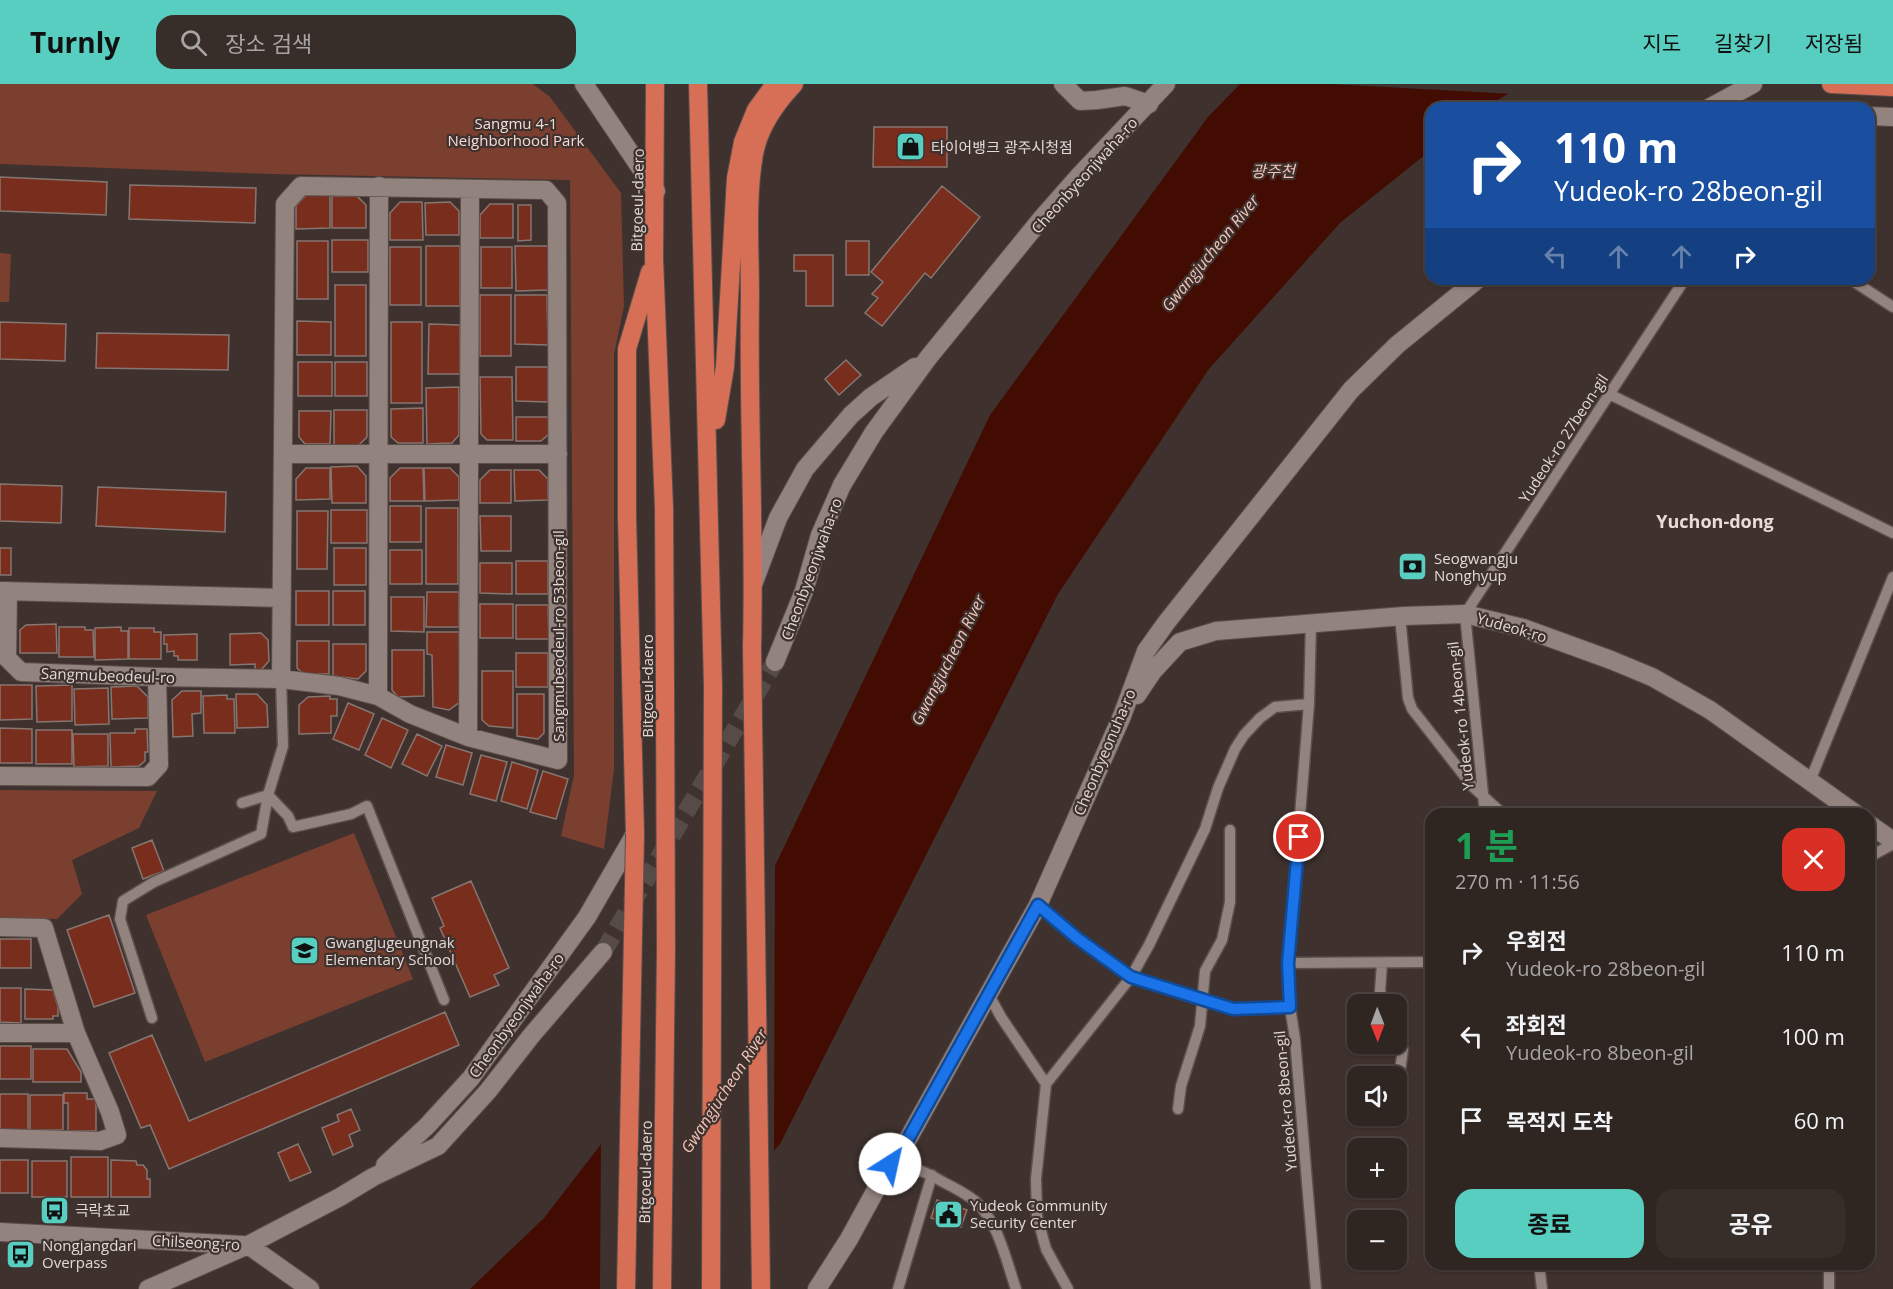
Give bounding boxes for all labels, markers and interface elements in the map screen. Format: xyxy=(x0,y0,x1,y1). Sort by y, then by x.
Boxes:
search box xyxy=(156,15,576,69)
text: Turnly xyxy=(30,23,120,61)
icon: search xyxy=(177,26,210,59)
text: 장소 검색 xyxy=(225,28,312,58)
text: 지도 xyxy=(1642,29,1681,57)
text: 길찾기 xyxy=(1714,29,1772,57)
text: 저장됨 xyxy=(1805,29,1863,57)
park label: Sangmu 4-1 Neighborhood Park xyxy=(448,113,585,150)
street label: Cheonbyeonjwaha-ro xyxy=(1026,113,1142,237)
text: 110 m xyxy=(1554,118,1678,175)
icon: right xyxy=(1455,126,1533,204)
shop icon: 타이어뱅크 광주시청점 xyxy=(894,131,926,163)
place label: 타이어뱅크 광주시청점 xyxy=(931,137,1073,157)
street label: Bitgoeul-daero xyxy=(626,148,648,252)
water label: 광주천 xyxy=(1251,160,1297,182)
text: Yudeok-ro 28beon-gil xyxy=(1554,172,1823,209)
water label: Gwangjucheon River xyxy=(1156,190,1264,316)
icon: left xyxy=(1539,240,1572,273)
icon: ahead xyxy=(1602,240,1635,273)
icon: ahead xyxy=(1665,240,1698,273)
icon: right xyxy=(1728,240,1761,273)
street label: Yudeok-ro 27beon-gil xyxy=(1514,370,1612,506)
street label: Cheonbyeonjwaha-ro xyxy=(776,495,846,643)
district label: Yuchon-dong xyxy=(1656,509,1774,533)
street label: Sangmubeodeul-ro 53beon-gil xyxy=(548,530,568,742)
place label: Seogwangju Nonghyup xyxy=(1434,548,1518,585)
bank icon: Seogwangju Nonghyup xyxy=(1397,551,1429,583)
water label: Gwangjucheon River xyxy=(906,590,991,729)
street label: Yudeok-ro xyxy=(1475,607,1549,647)
street label: Bitgoeul-daero xyxy=(637,634,657,738)
street label: Yudeok-ro 14beon-gil xyxy=(1442,641,1478,791)
street label: Sangmubeodeul-ro xyxy=(41,663,175,687)
street label: Cheonbyeonuha-ro xyxy=(1068,686,1140,818)
pin xyxy=(1273,811,1324,862)
icon: arrive xyxy=(1282,820,1315,853)
text: 1 분 xyxy=(1455,821,1518,870)
button: close xyxy=(1782,828,1845,891)
text: 270 m · 11:56 xyxy=(1455,868,1580,895)
text: 우회전 xyxy=(1506,925,1567,955)
place label: Gwangjugeungnak Elementary School xyxy=(325,932,455,969)
school or university icon: Gwangjugeungnak Elementary School xyxy=(288,935,320,967)
icon: right xyxy=(1455,936,1488,969)
text: 110 m xyxy=(1781,937,1845,967)
street label: Cheonbyeonjwaha-ro xyxy=(464,948,568,1082)
text: Yudeok-ro 28beon-gil xyxy=(1506,955,1705,982)
north arrow xyxy=(1347,994,1407,1054)
map controls xyxy=(1347,994,1407,1270)
text: 좌회전 xyxy=(1506,1009,1567,1039)
icon: left xyxy=(1455,1020,1488,1053)
text: 100 m xyxy=(1781,1021,1845,1051)
water label: Gwangjucheon River xyxy=(676,1024,773,1157)
street label: Yudeok-ro 8beon-gil xyxy=(1269,1030,1301,1172)
text: Yudeok-ro 8beon-gil xyxy=(1506,1039,1694,1066)
button: sound xyxy=(1347,1066,1407,1126)
icon: arrive xyxy=(1455,1104,1488,1137)
text: 60 m xyxy=(1794,1105,1845,1135)
text: 목적지 도착 xyxy=(1506,1106,1613,1136)
street label: Bitgoeul-daero xyxy=(634,1120,656,1224)
position arrow xyxy=(858,1132,922,1196)
button: + xyxy=(1347,1138,1407,1198)
button: 종료 xyxy=(1455,1189,1644,1258)
button: 공유 xyxy=(1656,1189,1845,1258)
bus stop icon: 극락초교 xyxy=(38,1194,70,1226)
place label: Yudeok Community Security Center xyxy=(970,1195,1108,1232)
public building icon: Yudeok Community Security Center xyxy=(933,1198,965,1230)
place label: 극락초교 xyxy=(75,1200,130,1220)
button: − xyxy=(1347,1210,1407,1270)
street label: Chilseong-ro xyxy=(151,1230,241,1254)
place label: Nongjangdari Overpass xyxy=(42,1235,137,1272)
bus stop icon: Nongjangdari Overpass xyxy=(5,1238,37,1270)

